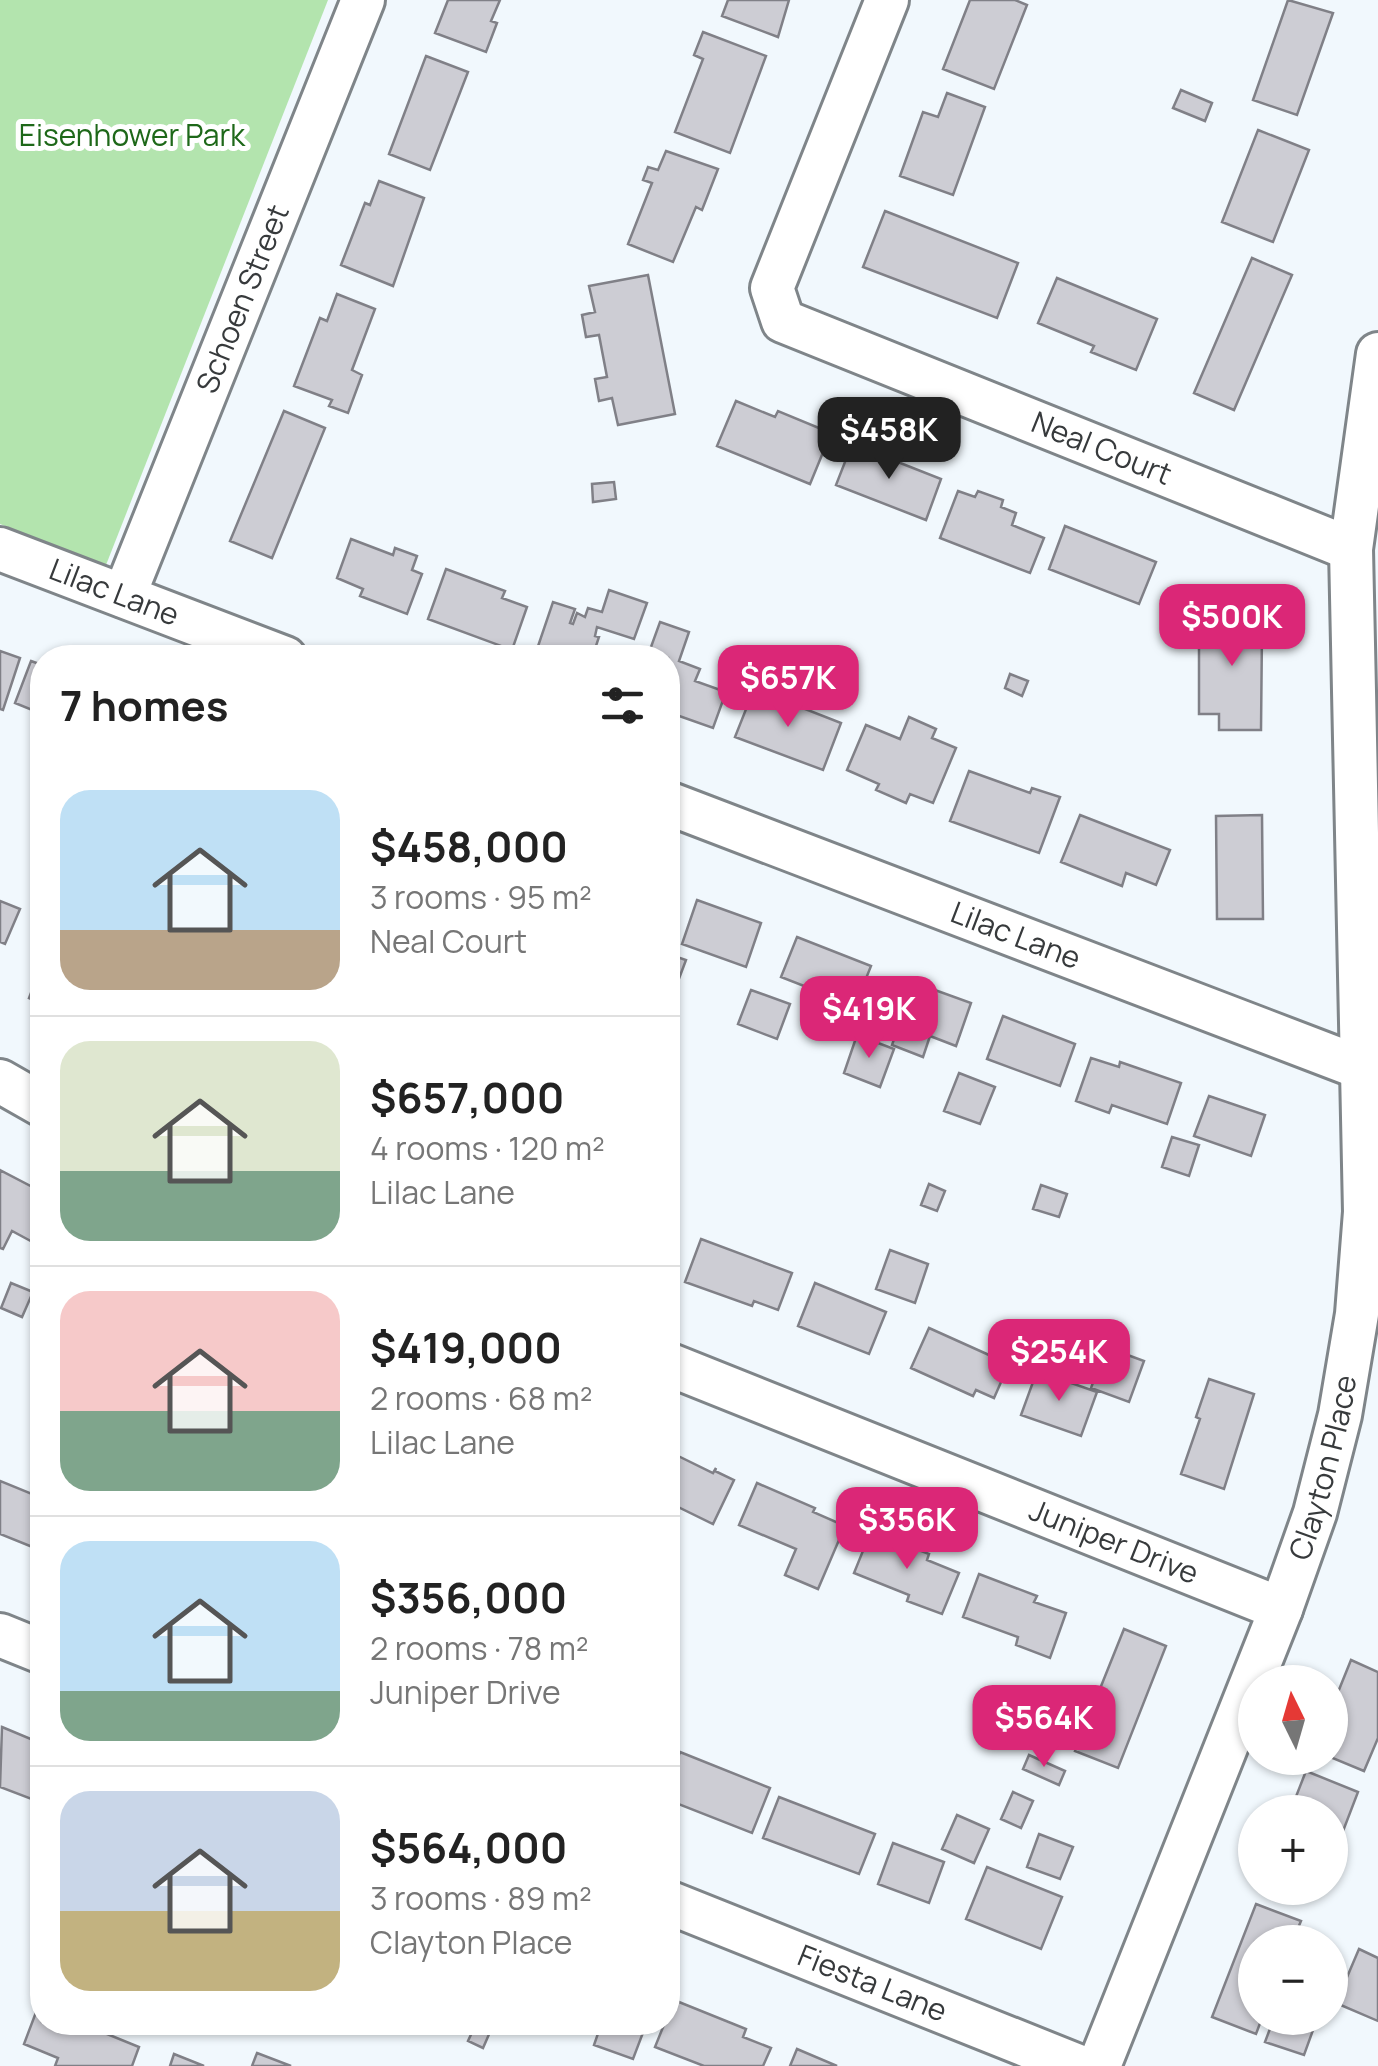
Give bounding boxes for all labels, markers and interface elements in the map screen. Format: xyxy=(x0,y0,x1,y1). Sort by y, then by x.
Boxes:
park label: Eisenhower Park xyxy=(19,114,246,155)
street label: Schoen Street xyxy=(186,198,298,399)
pin: $458K xyxy=(819,397,959,482)
street label: Neal Court xyxy=(1026,401,1178,494)
text: $458K xyxy=(840,407,938,451)
street label: Lilac Lane xyxy=(44,548,185,635)
pin: $500K xyxy=(1162,584,1302,669)
text: $500K xyxy=(1181,594,1283,638)
pin: $657K xyxy=(718,645,858,730)
text: $657K xyxy=(740,655,836,699)
text: 7 homes xyxy=(60,676,228,734)
icon: filters xyxy=(595,678,650,733)
text: $458,000 xyxy=(370,817,568,875)
icon: home xyxy=(140,830,260,950)
text: 3 rooms · 95 m² xyxy=(370,875,592,919)
street label: Lilac Lane xyxy=(945,891,1087,978)
text: Neal Court xyxy=(370,919,527,963)
pin: $419K xyxy=(799,976,939,1061)
text: $419K xyxy=(822,986,916,1030)
text: $657,000 xyxy=(370,1068,564,1126)
icon: home xyxy=(140,1081,260,1201)
text: 4 rooms · 120 m² xyxy=(370,1126,605,1170)
text: Lilac Lane xyxy=(370,1170,515,1214)
text: $419,000 xyxy=(370,1318,562,1376)
pin: $254K xyxy=(989,1319,1129,1404)
text: $254K xyxy=(1010,1329,1108,1373)
icon: home xyxy=(140,1331,260,1451)
street label: Clayton Place xyxy=(1278,1372,1365,1565)
text: 2 rooms · 68 m² xyxy=(370,1376,592,1420)
text: Lilac Lane xyxy=(370,1420,515,1464)
pin: $356K xyxy=(837,1487,977,1572)
street label: Juniper Drive xyxy=(1024,1489,1205,1593)
text: $356K xyxy=(858,1497,956,1541)
text: $356,000 xyxy=(370,1568,567,1626)
icon: home xyxy=(140,1581,260,1701)
text: 2 rooms · 78 m² xyxy=(370,1626,589,1670)
north arrow xyxy=(1238,1665,1348,1775)
map controls xyxy=(1238,1665,1348,2035)
text: Juniper Drive xyxy=(370,1670,561,1714)
pin: $564K xyxy=(974,1685,1114,1770)
text: $564K xyxy=(995,1695,1093,1739)
button: + xyxy=(1238,1795,1348,1905)
text: $564,000 xyxy=(370,1818,567,1876)
icon: home xyxy=(140,1831,260,1951)
text: 3 rooms · 89 m² xyxy=(370,1876,592,1920)
text: Clayton Place xyxy=(370,1920,572,1964)
button: − xyxy=(1238,1925,1348,2035)
street label: Fiesta Lane xyxy=(792,1934,954,2031)

